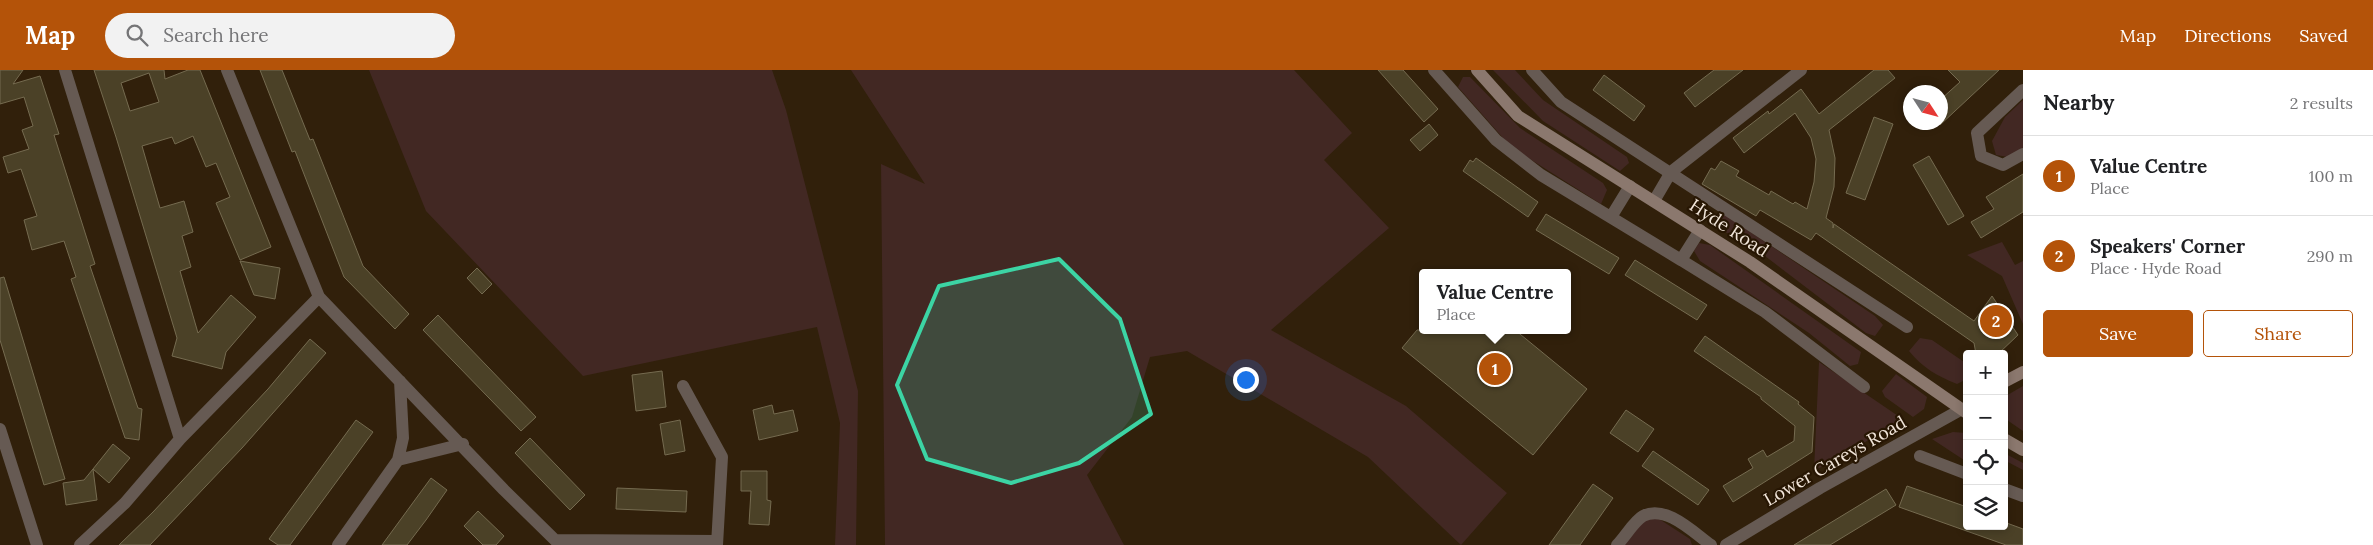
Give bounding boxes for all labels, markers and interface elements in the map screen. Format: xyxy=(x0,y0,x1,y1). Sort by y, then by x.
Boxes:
search box xyxy=(105,13,455,58)
text: Map xyxy=(25,20,75,51)
icon: search xyxy=(123,21,151,49)
text: Search here xyxy=(163,23,269,47)
text: Map xyxy=(2120,24,2156,47)
text: Directions xyxy=(2184,24,2271,47)
text: Saved xyxy=(2299,24,2348,47)
north arrow xyxy=(1903,85,1948,130)
text: Nearby xyxy=(2043,89,2114,116)
text: 2 results xyxy=(2290,93,2353,113)
text: Value Centre xyxy=(2090,154,2207,178)
text: 1 xyxy=(2056,166,2062,186)
text: 100 m xyxy=(2309,166,2353,186)
text: Place xyxy=(2090,178,2129,198)
street label: Hyde Road xyxy=(1685,193,1774,262)
text: Speakers' Corner xyxy=(2090,234,2245,258)
text: 2 xyxy=(2055,246,2063,266)
text: 290 m xyxy=(2307,246,2353,266)
text: Place · Hyde Road xyxy=(2090,258,2222,278)
popup xyxy=(1419,269,1571,334)
text: Value Centre xyxy=(1436,280,1554,304)
pin: 2 xyxy=(1980,302,2012,340)
text: Place xyxy=(1436,304,1476,324)
button: Save xyxy=(2043,310,2193,357)
button: Share xyxy=(2203,310,2353,357)
pin: 1 xyxy=(1479,350,1511,388)
map controls xyxy=(1963,350,2008,530)
button: + xyxy=(1963,350,2008,395)
your location xyxy=(1233,367,1259,393)
button: − xyxy=(1963,395,2008,440)
street label: Lower Careys Road xyxy=(1759,410,1910,511)
button: locate xyxy=(1963,440,2008,485)
button: layers xyxy=(1963,485,2008,530)

